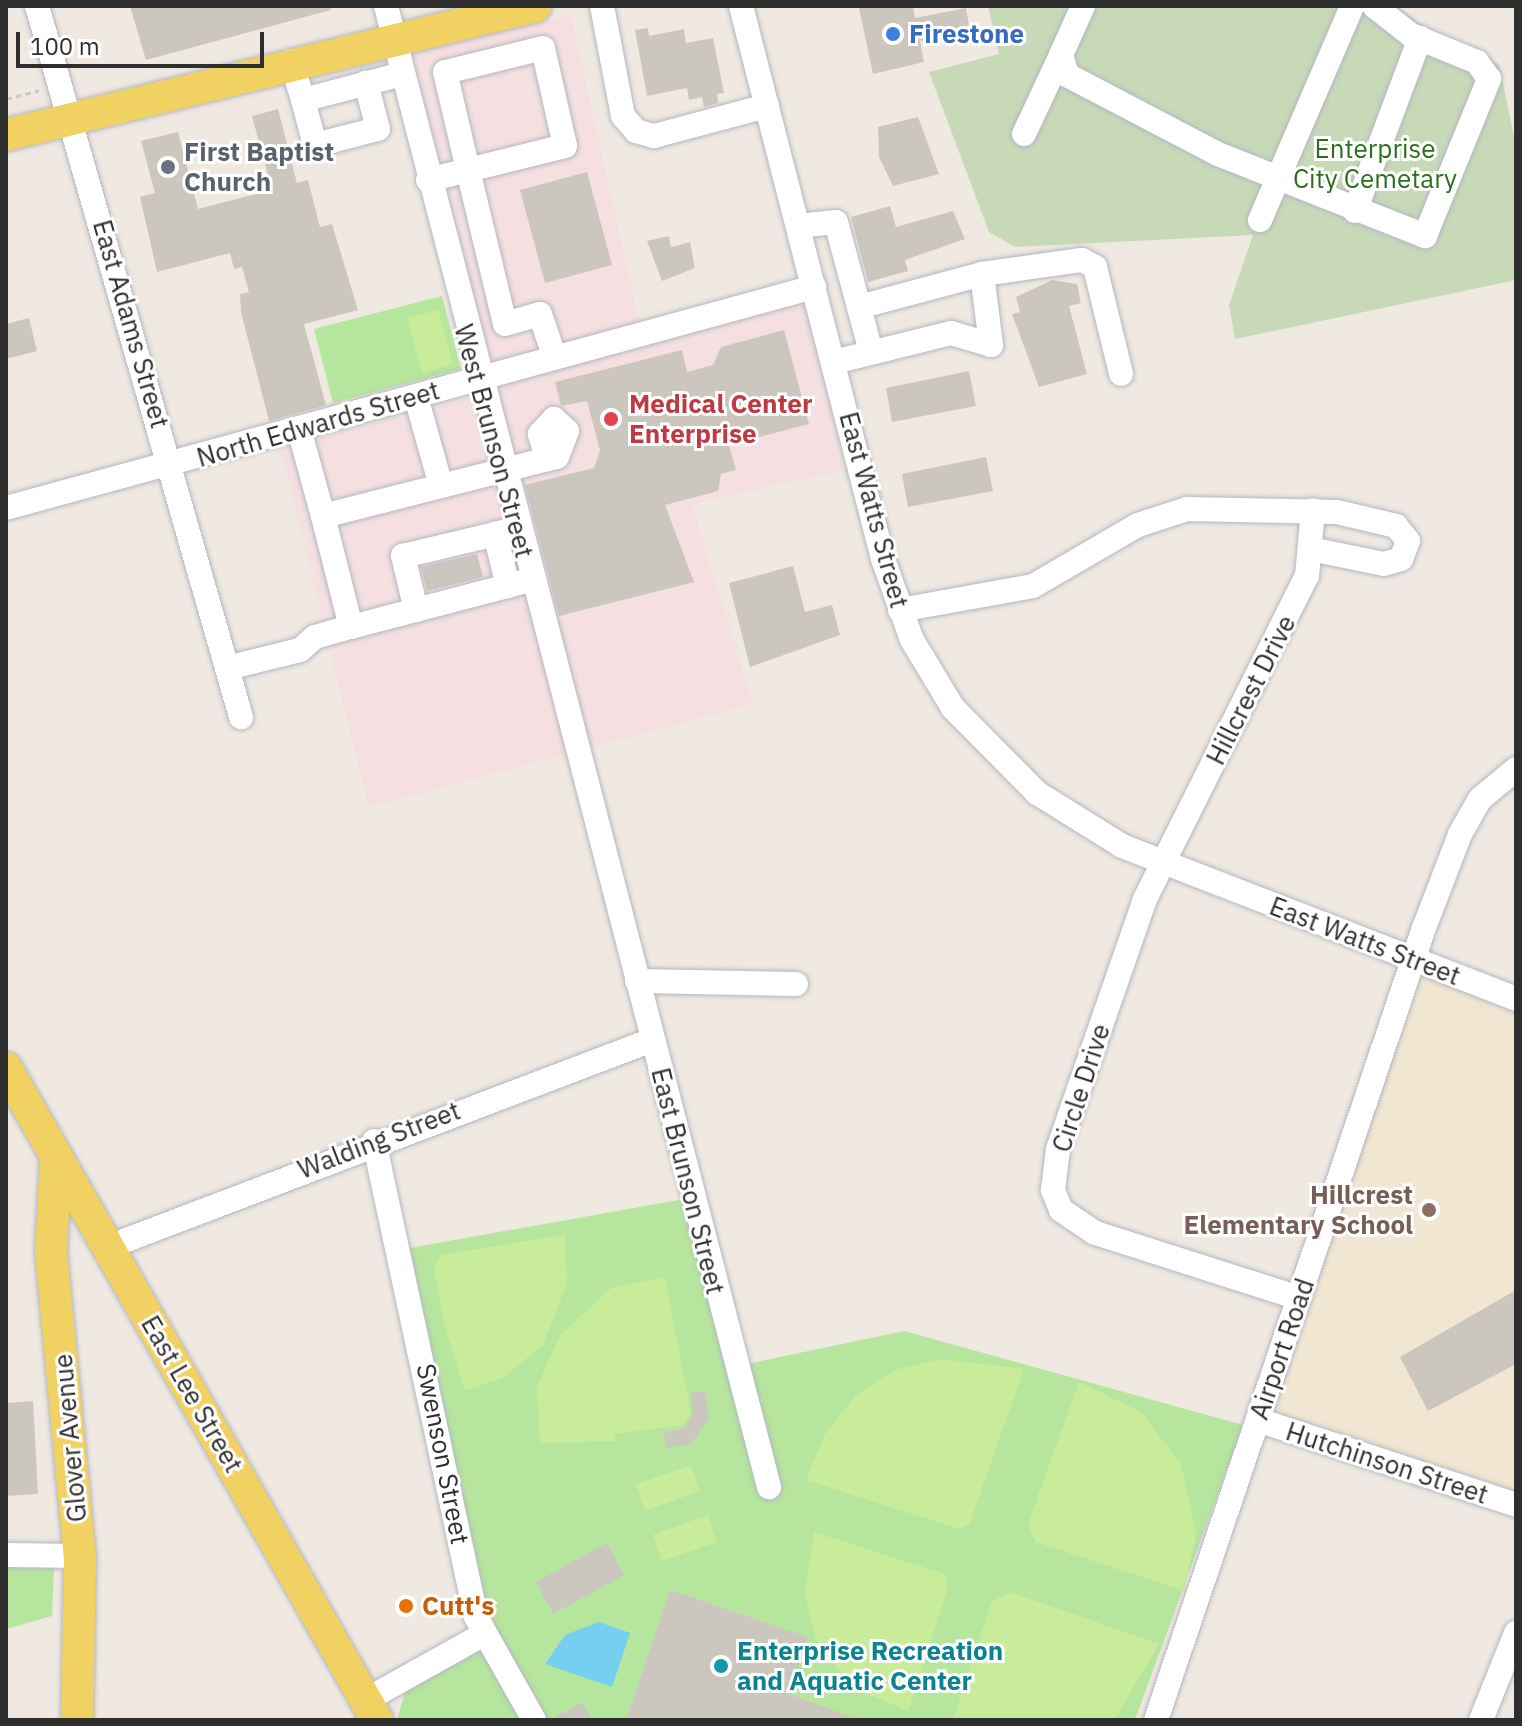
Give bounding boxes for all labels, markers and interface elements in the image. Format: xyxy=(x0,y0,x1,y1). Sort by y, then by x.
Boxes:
scale bar xyxy=(20,16,268,66)
place label: Firestone xyxy=(909,18,1024,50)
marker: Firestone xyxy=(884,25,902,43)
text: 100 m xyxy=(30,30,100,62)
park label: Enterprise City Cemetary xyxy=(1293,133,1457,194)
place label: First Baptist Church xyxy=(184,136,334,198)
marker: First Baptist Church xyxy=(159,158,177,176)
street label: East Adams Street xyxy=(86,216,176,432)
street label: West Brunson Street xyxy=(448,321,540,561)
street label: North Edwards Street xyxy=(193,374,443,474)
place label: Medical Center Enterprise xyxy=(629,388,812,450)
marker: Medical Center Enterprise xyxy=(600,408,622,430)
street label: East Watts Street xyxy=(833,409,915,611)
street label: Hillcrest Drive xyxy=(1200,610,1302,770)
street label: East Watts Street xyxy=(1265,890,1465,992)
street label: Circle Drive xyxy=(1046,1020,1116,1156)
street label: East Brunson Street xyxy=(645,1065,731,1297)
street label: Walding Street xyxy=(293,1095,465,1185)
place label: Hillcrest Elementary School xyxy=(1184,1179,1413,1240)
marker: Hillcrest Elementary School xyxy=(1420,1201,1438,1219)
street label: Airport Road xyxy=(1243,1274,1321,1424)
street label: East Lee Street xyxy=(135,1310,249,1478)
street label: Glover Avenue xyxy=(47,1353,93,1523)
street label: Swenson Street xyxy=(410,1361,476,1547)
street label: Hutchinson Street xyxy=(1282,1416,1492,1510)
place label: Cutt's xyxy=(422,1590,494,1622)
marker: Cutt's xyxy=(397,1597,415,1615)
place label: Enterprise Recreation and Aquatic Center xyxy=(737,1635,1003,1696)
marker: Enterprise Recreation and Aquatic Center xyxy=(712,1657,730,1675)

